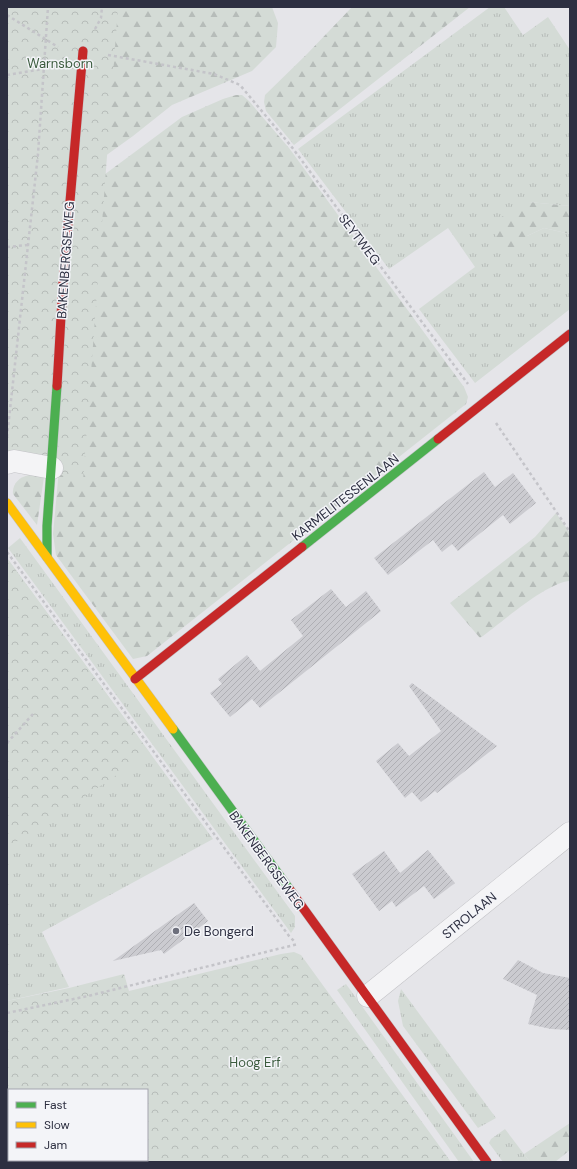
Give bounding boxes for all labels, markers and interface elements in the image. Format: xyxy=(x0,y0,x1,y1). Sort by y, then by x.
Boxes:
park label: Warnsborn xyxy=(27,55,93,72)
street label: BAKENBERGSEWEG xyxy=(53,201,78,319)
street label: SEYTWEG xyxy=(335,210,384,268)
street label: KARMELITESSENLAAN xyxy=(288,450,402,544)
street label: BAKENBERGSEWEG xyxy=(225,808,308,913)
street label: STROLAAN xyxy=(439,888,500,943)
place label: De Bongerd xyxy=(184,923,254,940)
marker: De Bongerd xyxy=(171,926,181,936)
park label: Hoog Erf xyxy=(229,1054,281,1071)
legend xyxy=(8,1089,148,1161)
text: Fast xyxy=(44,1097,67,1113)
text: Slow xyxy=(44,1117,70,1133)
text: Jam xyxy=(44,1137,67,1153)

